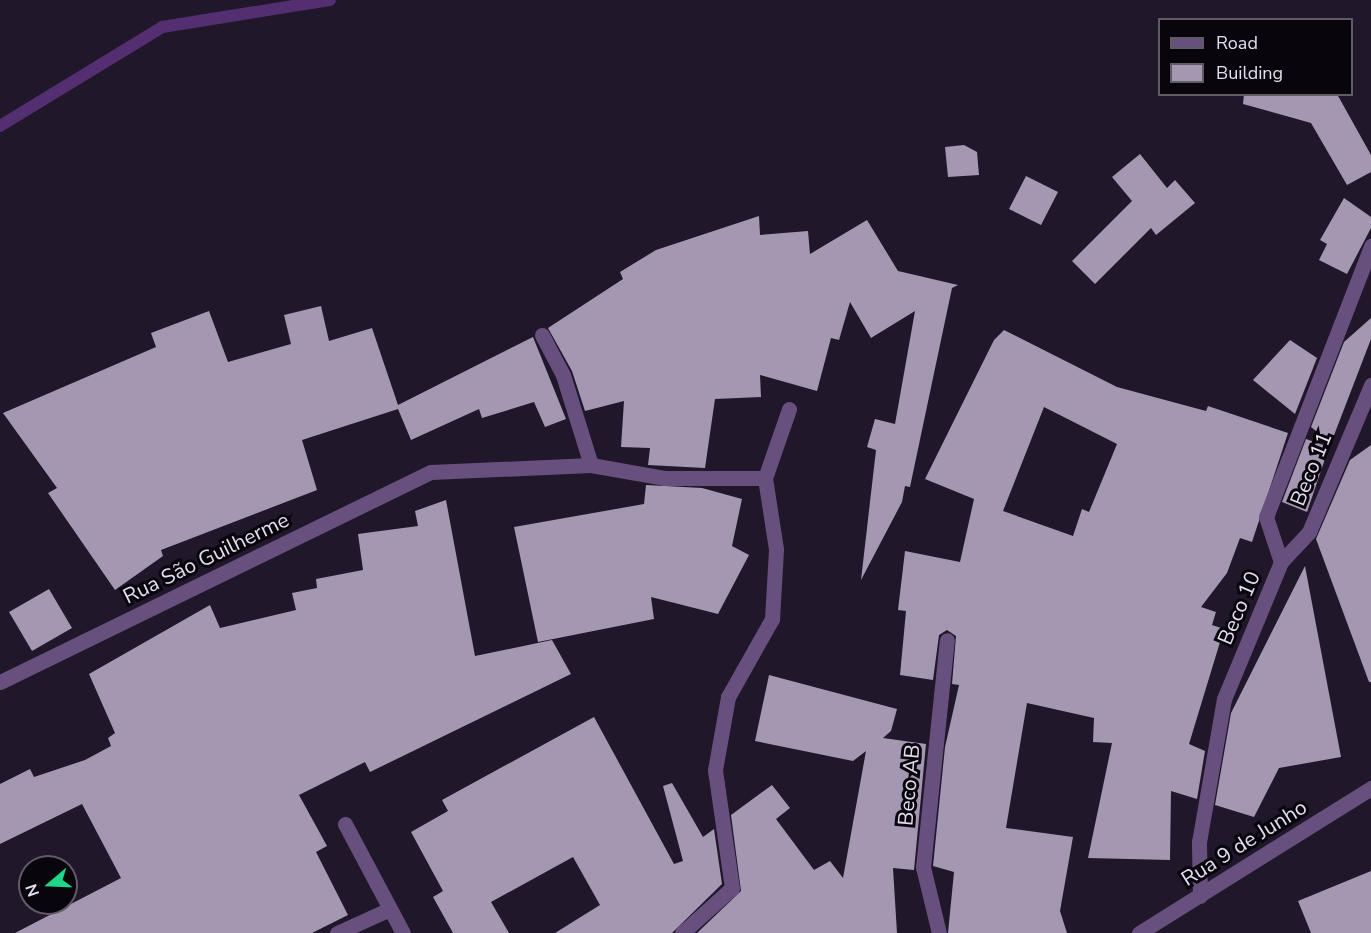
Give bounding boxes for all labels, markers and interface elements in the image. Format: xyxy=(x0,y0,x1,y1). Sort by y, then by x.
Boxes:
legend xyxy=(1158,18,1353,96)
text: Road xyxy=(1216,31,1258,55)
text: Building xyxy=(1216,61,1283,85)
street label: Beco 11 xyxy=(1285,429,1337,509)
street label: Rua São Guilherme xyxy=(119,507,293,609)
street label: Beco 10 xyxy=(1212,568,1266,648)
street label: Beco AB xyxy=(893,743,925,827)
street label: Rua 9 de Junho xyxy=(1177,794,1311,892)
north arrow xyxy=(18,855,78,915)
text: N xyxy=(21,881,45,899)

